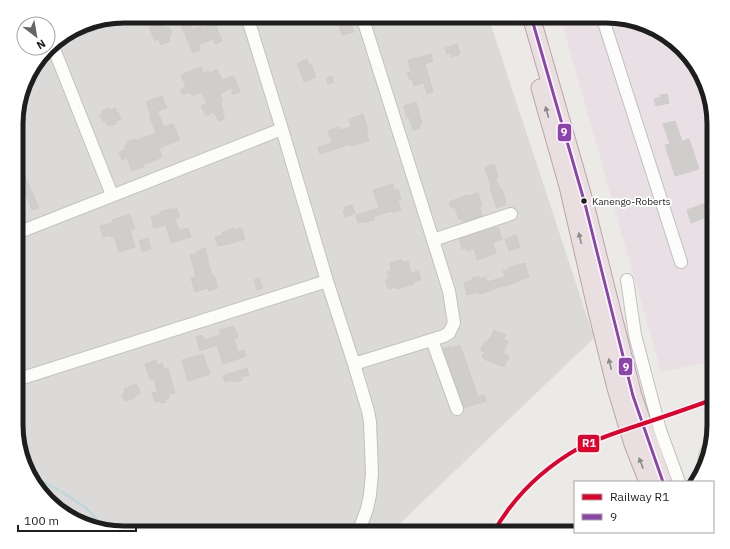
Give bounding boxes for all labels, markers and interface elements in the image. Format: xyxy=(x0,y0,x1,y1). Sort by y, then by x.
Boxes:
north arrow xyxy=(16,16,56,56)
text: N xyxy=(34,37,48,53)
one-way arrow xyxy=(543,106,549,118)
line badge: 9 xyxy=(557,123,572,142)
text: 9 xyxy=(561,125,568,139)
place label: Kanengo-Roberts xyxy=(592,195,671,208)
marker: Kanengo-Roberts xyxy=(579,196,589,206)
one-way arrow xyxy=(577,231,583,243)
line badge: 9 xyxy=(618,357,633,376)
one-way arrow xyxy=(606,358,612,370)
text: 9 xyxy=(623,360,630,374)
line badge: R1 xyxy=(577,434,600,453)
text: R1 xyxy=(582,436,596,450)
one-way arrow xyxy=(637,456,643,468)
legend xyxy=(574,481,714,533)
text: Railway R1 xyxy=(610,489,669,504)
scale bar xyxy=(18,507,136,533)
text: 9 xyxy=(610,509,617,524)
text: 100 m xyxy=(24,513,59,528)

